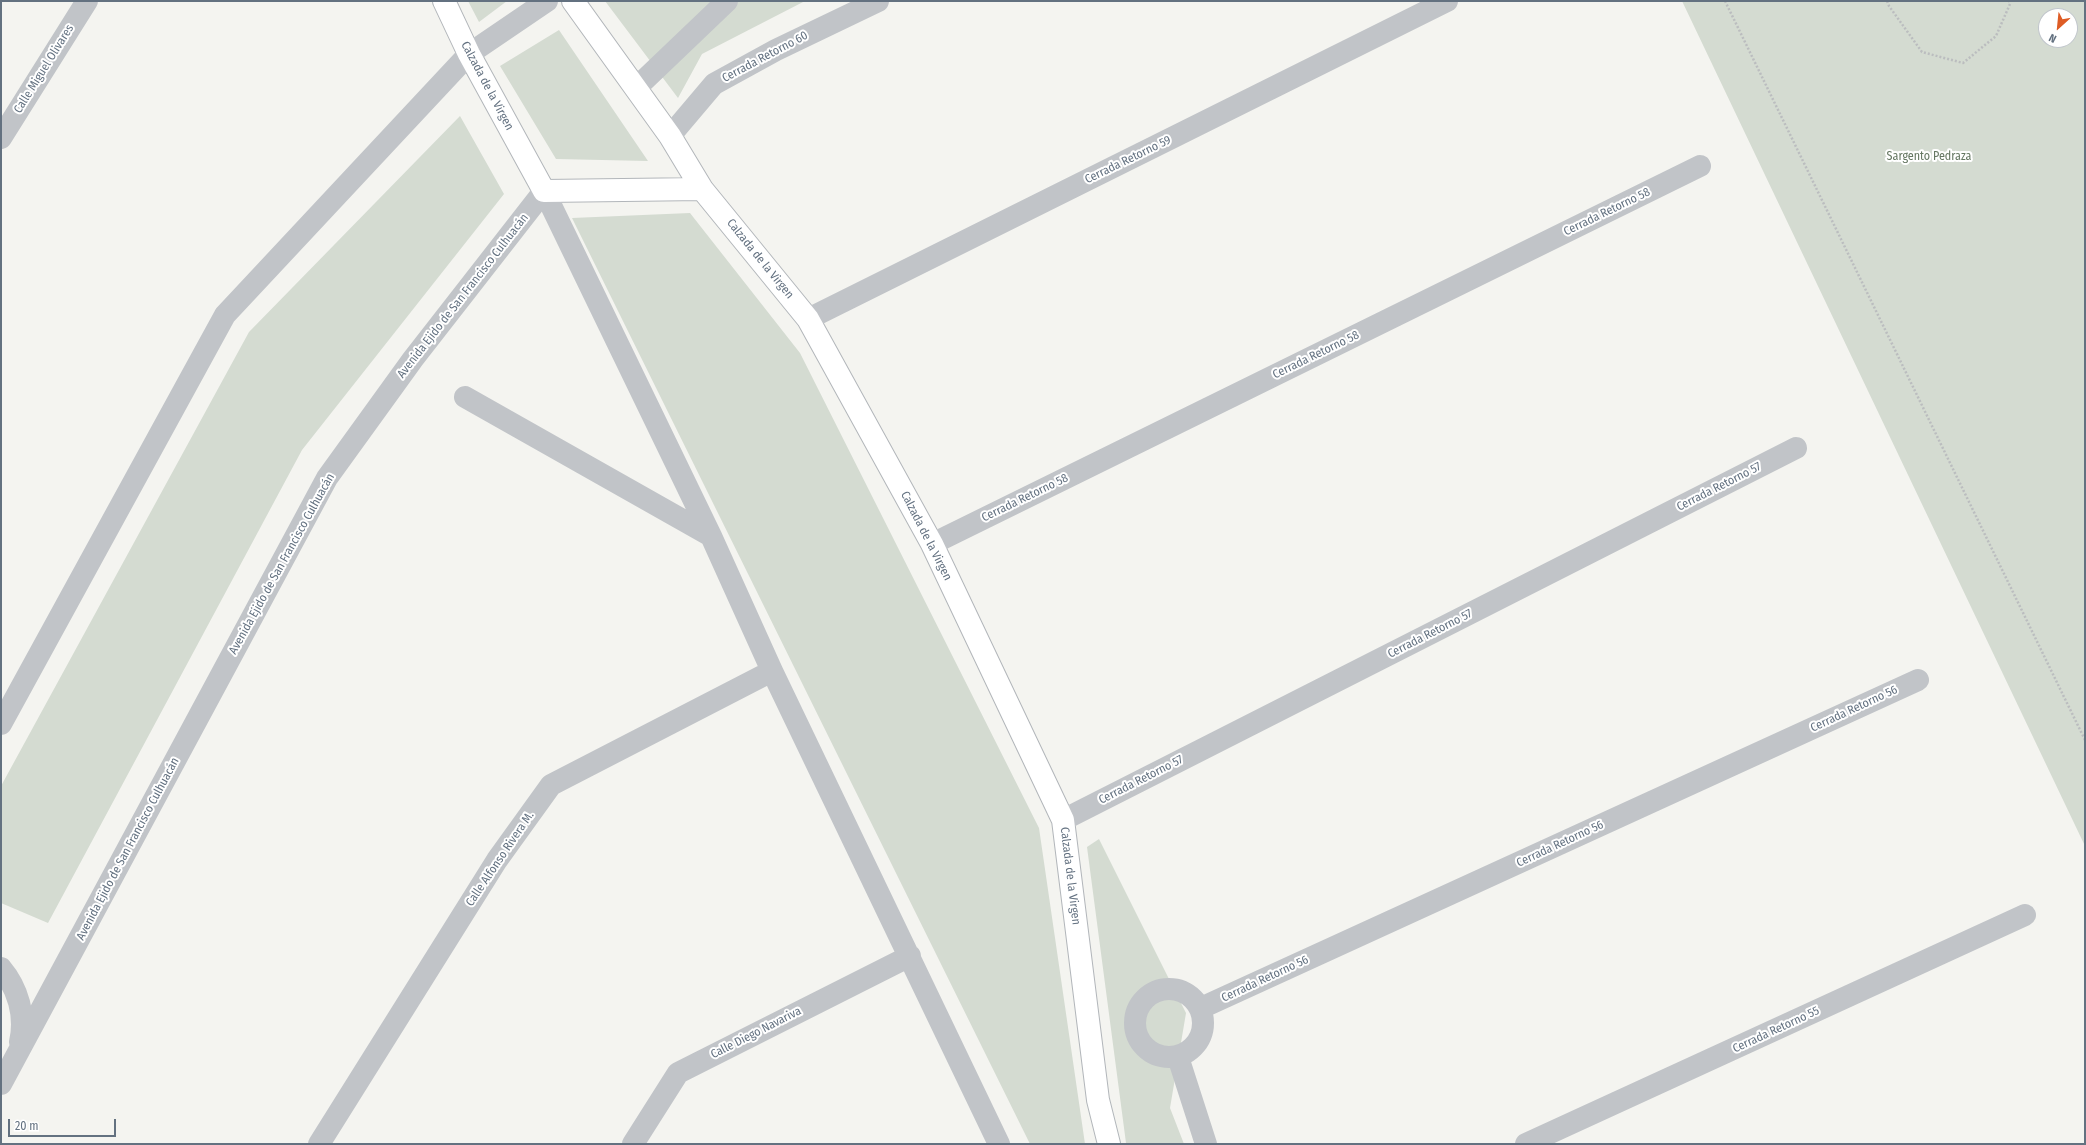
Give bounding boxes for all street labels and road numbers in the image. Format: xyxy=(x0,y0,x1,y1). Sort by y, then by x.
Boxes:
street label: Calle Miguel Olivares xyxy=(11,22,77,116)
street label: Cerrada Retorno 60 xyxy=(720,28,810,86)
street label: Calzada de la Virgen xyxy=(458,39,516,133)
street label: Cerrada Retorno 59 xyxy=(1083,133,1173,187)
street label: Cerrada Retorno 58 xyxy=(1561,185,1653,239)
street label: Avenida Ejido de San Francisco Culhuacán xyxy=(394,211,532,381)
street label: Calzada de la Virgen xyxy=(723,216,797,302)
street label: Cerrada Retorno 58 xyxy=(1270,328,1362,382)
street label: Cerrada Retorno 57 xyxy=(1674,459,1764,515)
street label: Avenida Ejido de San Francisco Culhuacán xyxy=(226,471,338,657)
street label: Cerrada Retorno 58 xyxy=(979,471,1071,525)
street label: Calzada de la Virgen xyxy=(897,489,955,583)
street label: Cerrada Retorno 57 xyxy=(1385,606,1475,662)
street label: Cerrada Retorno 56 xyxy=(1808,683,1900,735)
street label: Cerrada Retorno 57 xyxy=(1096,752,1186,808)
street label: Avenida Ejido de San Francisco Culhuacán xyxy=(74,755,182,943)
street label: Calle Alfonso Rivera M. xyxy=(463,809,537,909)
street label: Cerrada Retorno 56 xyxy=(1514,818,1606,870)
street label: Calzada de la Virgen xyxy=(1057,826,1083,926)
street label: Cerrada Retorno 56 xyxy=(1219,953,1311,1005)
street label: Calle Diego Navariva xyxy=(708,1004,804,1062)
street label: Cerrada Retorno 55 xyxy=(1730,1004,1822,1056)

